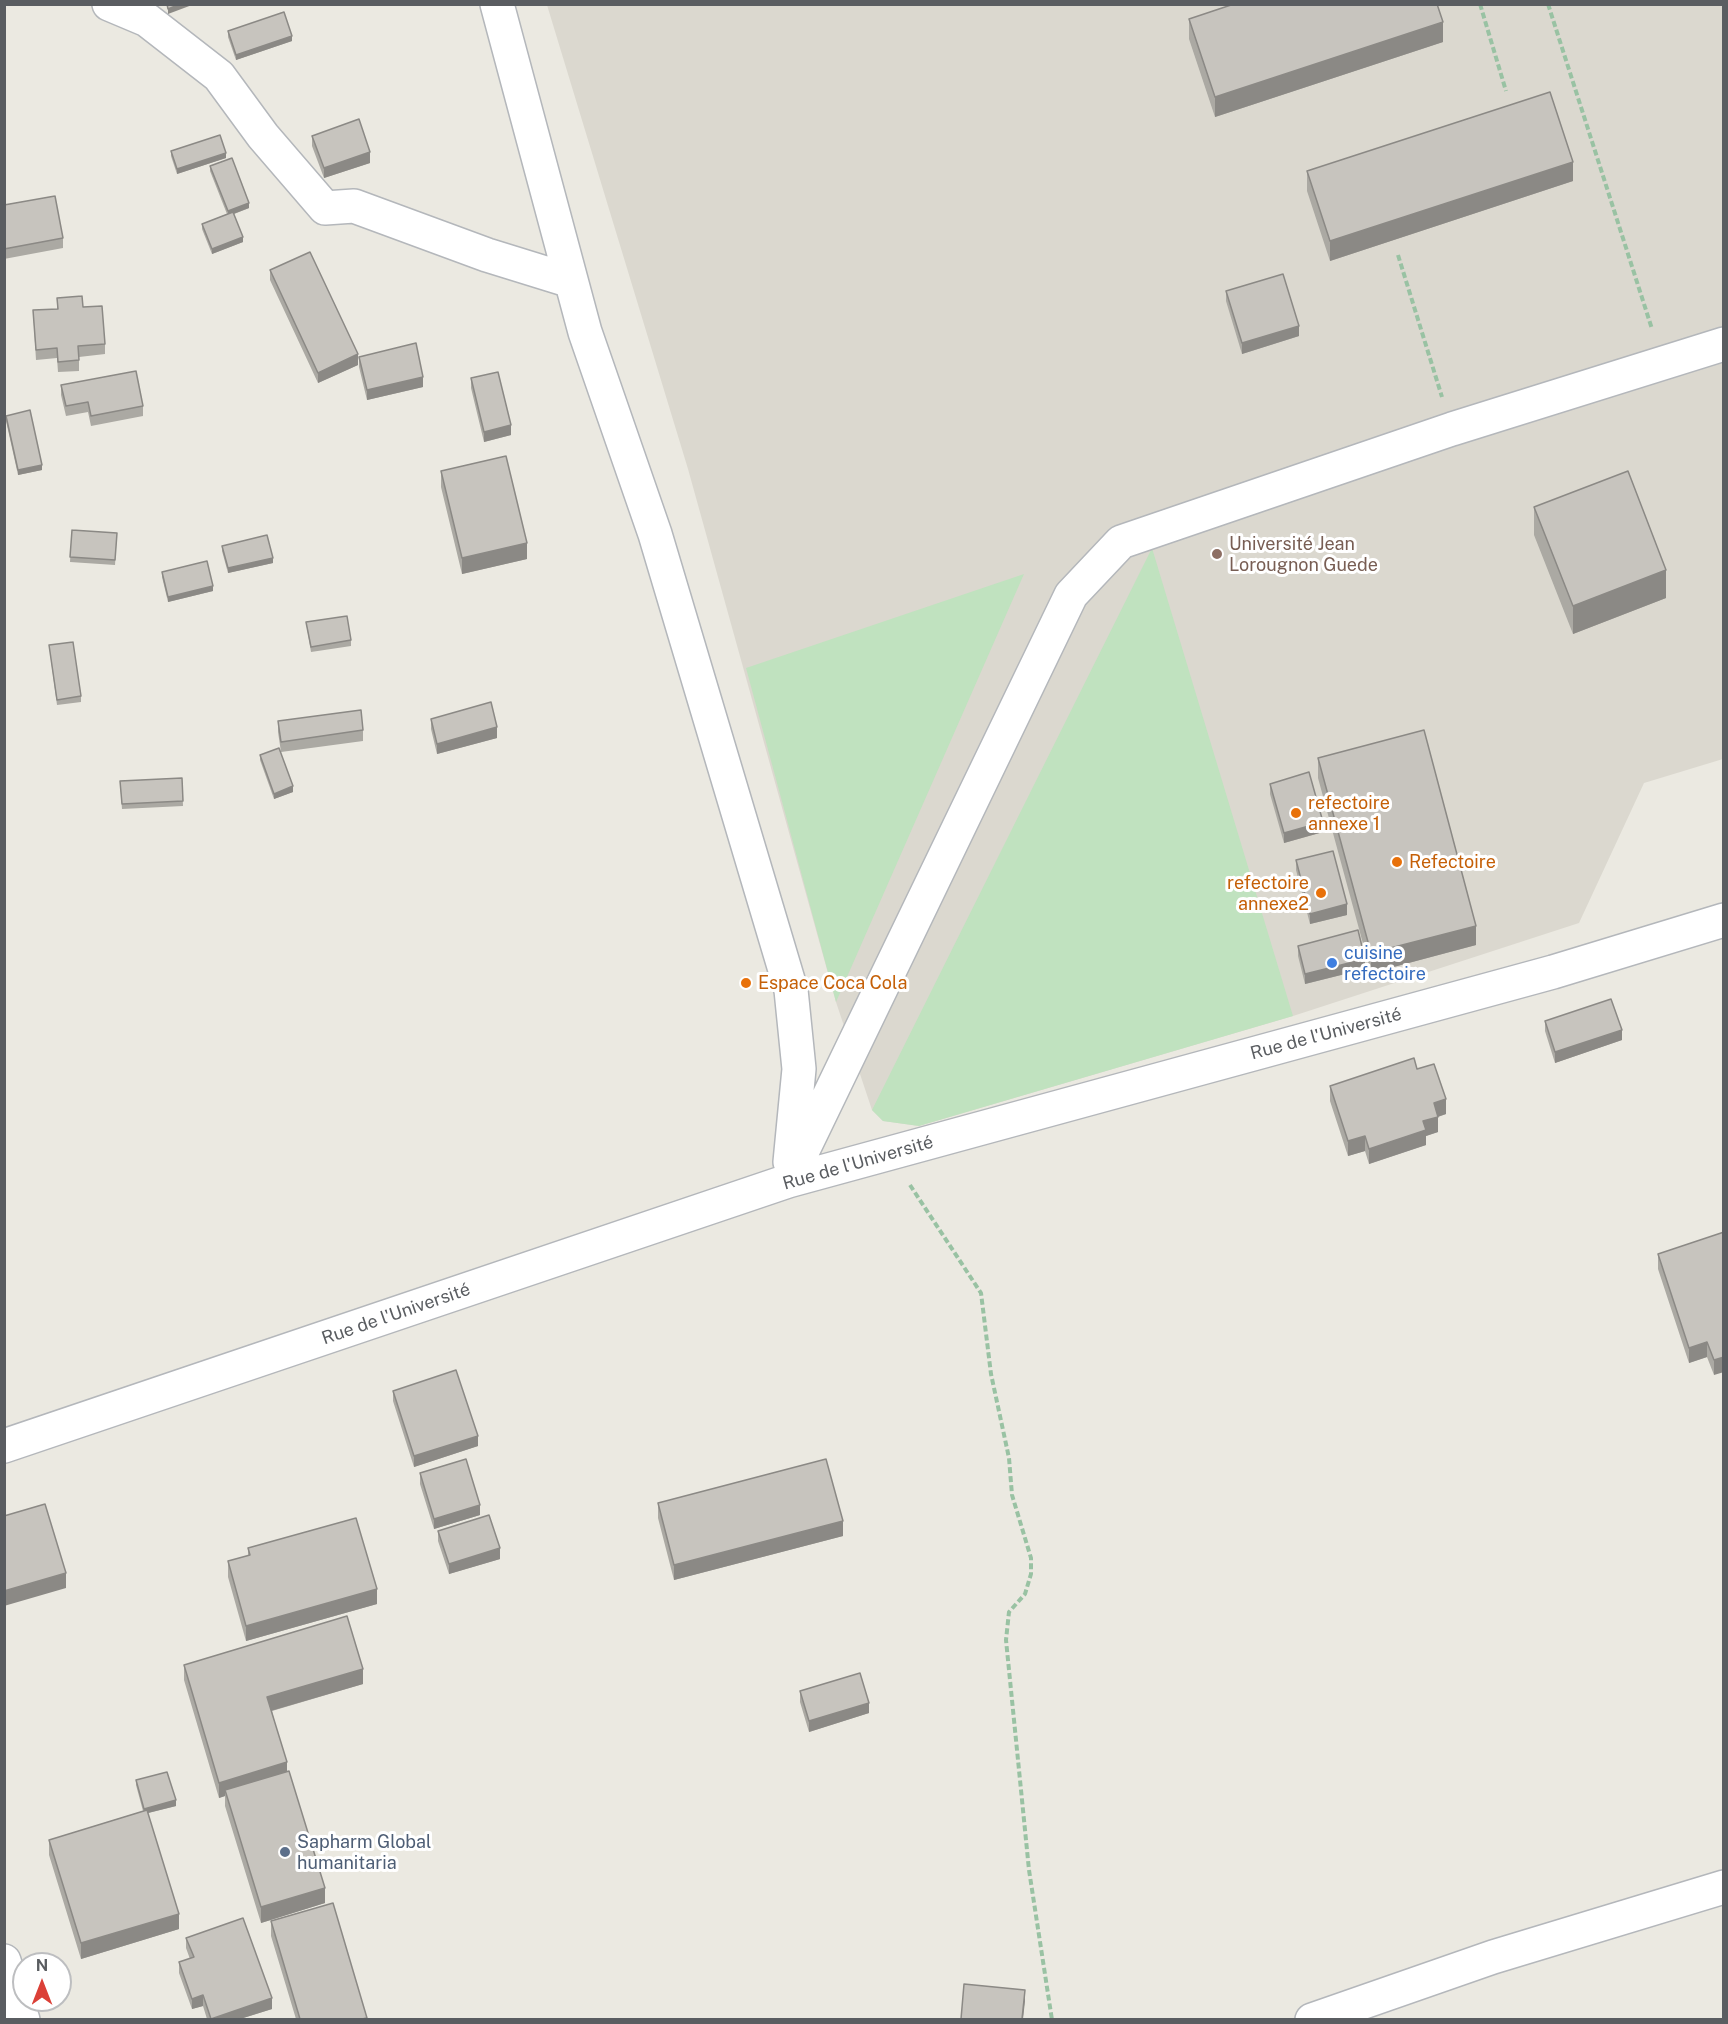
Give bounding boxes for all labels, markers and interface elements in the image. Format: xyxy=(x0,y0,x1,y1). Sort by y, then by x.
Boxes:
place label: Université Jean Lorougnon Guede xyxy=(1229,533,1378,576)
marker: Université Jean Lorougnon Guede xyxy=(1210,547,1224,561)
place label: refectoire annexe 1 xyxy=(1308,792,1390,834)
marker: refectoire annexe 1 xyxy=(1289,806,1303,820)
place label: Refectoire xyxy=(1409,851,1496,873)
marker: Refectoire xyxy=(1390,855,1404,869)
place label: refectoire annexe2 xyxy=(1227,872,1309,914)
marker: refectoire annexe2 xyxy=(1314,886,1328,900)
place label: cuisine refectoire xyxy=(1344,942,1426,984)
marker: cuisine refectoire xyxy=(1325,956,1339,970)
place label: Espace Coca Cola xyxy=(758,972,907,994)
marker: Espace Coca Cola xyxy=(739,976,753,990)
street label: Rue de l'Université xyxy=(1248,1003,1404,1065)
street label: Rue de l'Université xyxy=(780,1131,936,1195)
street label: Rue de l'Université xyxy=(319,1278,473,1350)
place label: Sapharm Global humanitaria xyxy=(297,1831,431,1874)
marker: Sapharm Global humanitaria xyxy=(278,1845,292,1859)
north arrow xyxy=(12,1952,72,2012)
text: N xyxy=(36,1956,48,1975)

